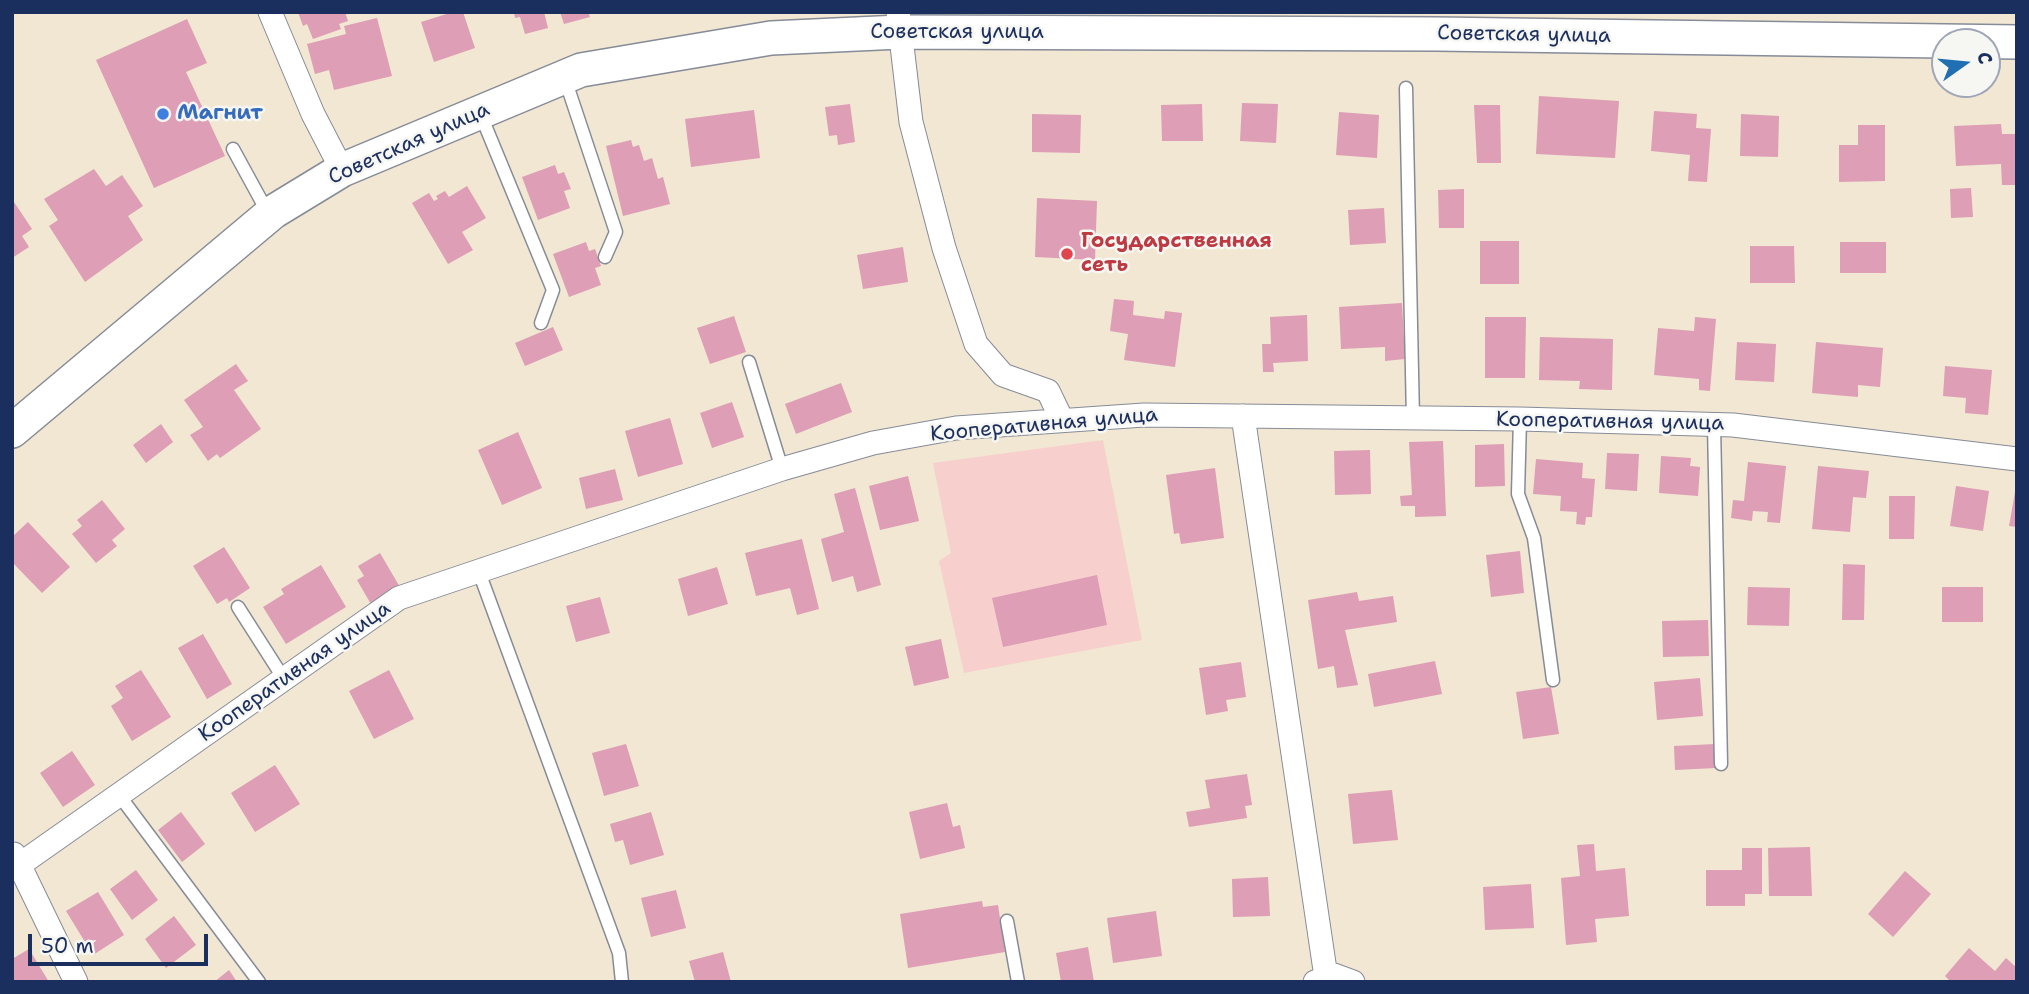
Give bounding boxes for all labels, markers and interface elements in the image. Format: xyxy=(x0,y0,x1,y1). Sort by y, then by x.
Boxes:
street label: Советская улица xyxy=(870,20,1044,46)
street label: Советская улица xyxy=(1437,21,1611,49)
north arrow xyxy=(1931,28,2001,98)
text: С xyxy=(1971,49,1998,67)
street label: Советская улица xyxy=(325,97,493,191)
place label: Магнит xyxy=(177,101,263,127)
marker: Магнит xyxy=(155,106,171,122)
place label: Государственная сеть xyxy=(1081,229,1272,279)
marker: Государственная сеть xyxy=(1059,246,1075,262)
street label: Кооперативная улица xyxy=(929,402,1159,448)
street label: Кооперативная улица xyxy=(1496,407,1724,437)
street label: Кооперативная улица xyxy=(194,596,396,748)
scale bar xyxy=(32,920,212,964)
text: 50 m xyxy=(41,932,94,960)

